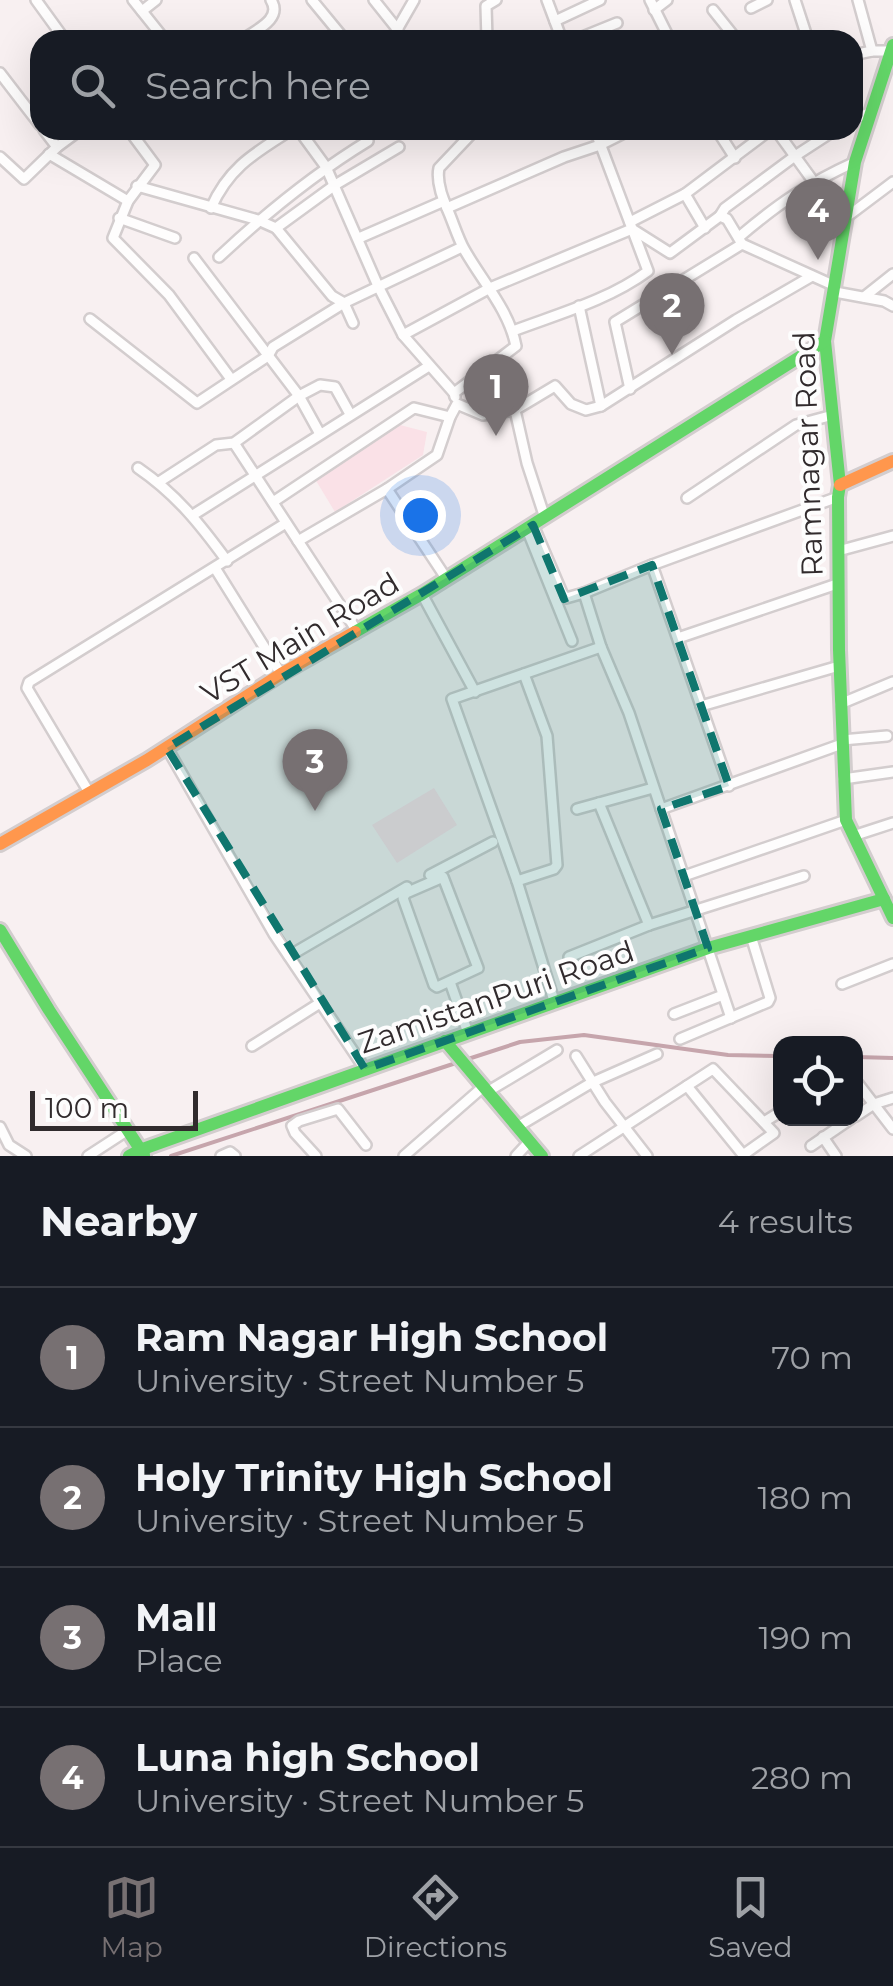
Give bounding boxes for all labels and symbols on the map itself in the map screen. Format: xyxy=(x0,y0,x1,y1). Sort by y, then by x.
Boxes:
pin: 4 xyxy=(786,178,850,260)
pin: 2 xyxy=(640,272,704,355)
street label: Ramnagar Road xyxy=(785,331,831,577)
pin: 1 xyxy=(464,354,528,436)
your location xyxy=(395,490,446,541)
street label: VST Main Road xyxy=(194,564,406,712)
pin: 3 xyxy=(282,728,348,811)
street label: ZamistanPuri Road xyxy=(353,932,639,1062)
scale bar xyxy=(30,1086,198,1130)

